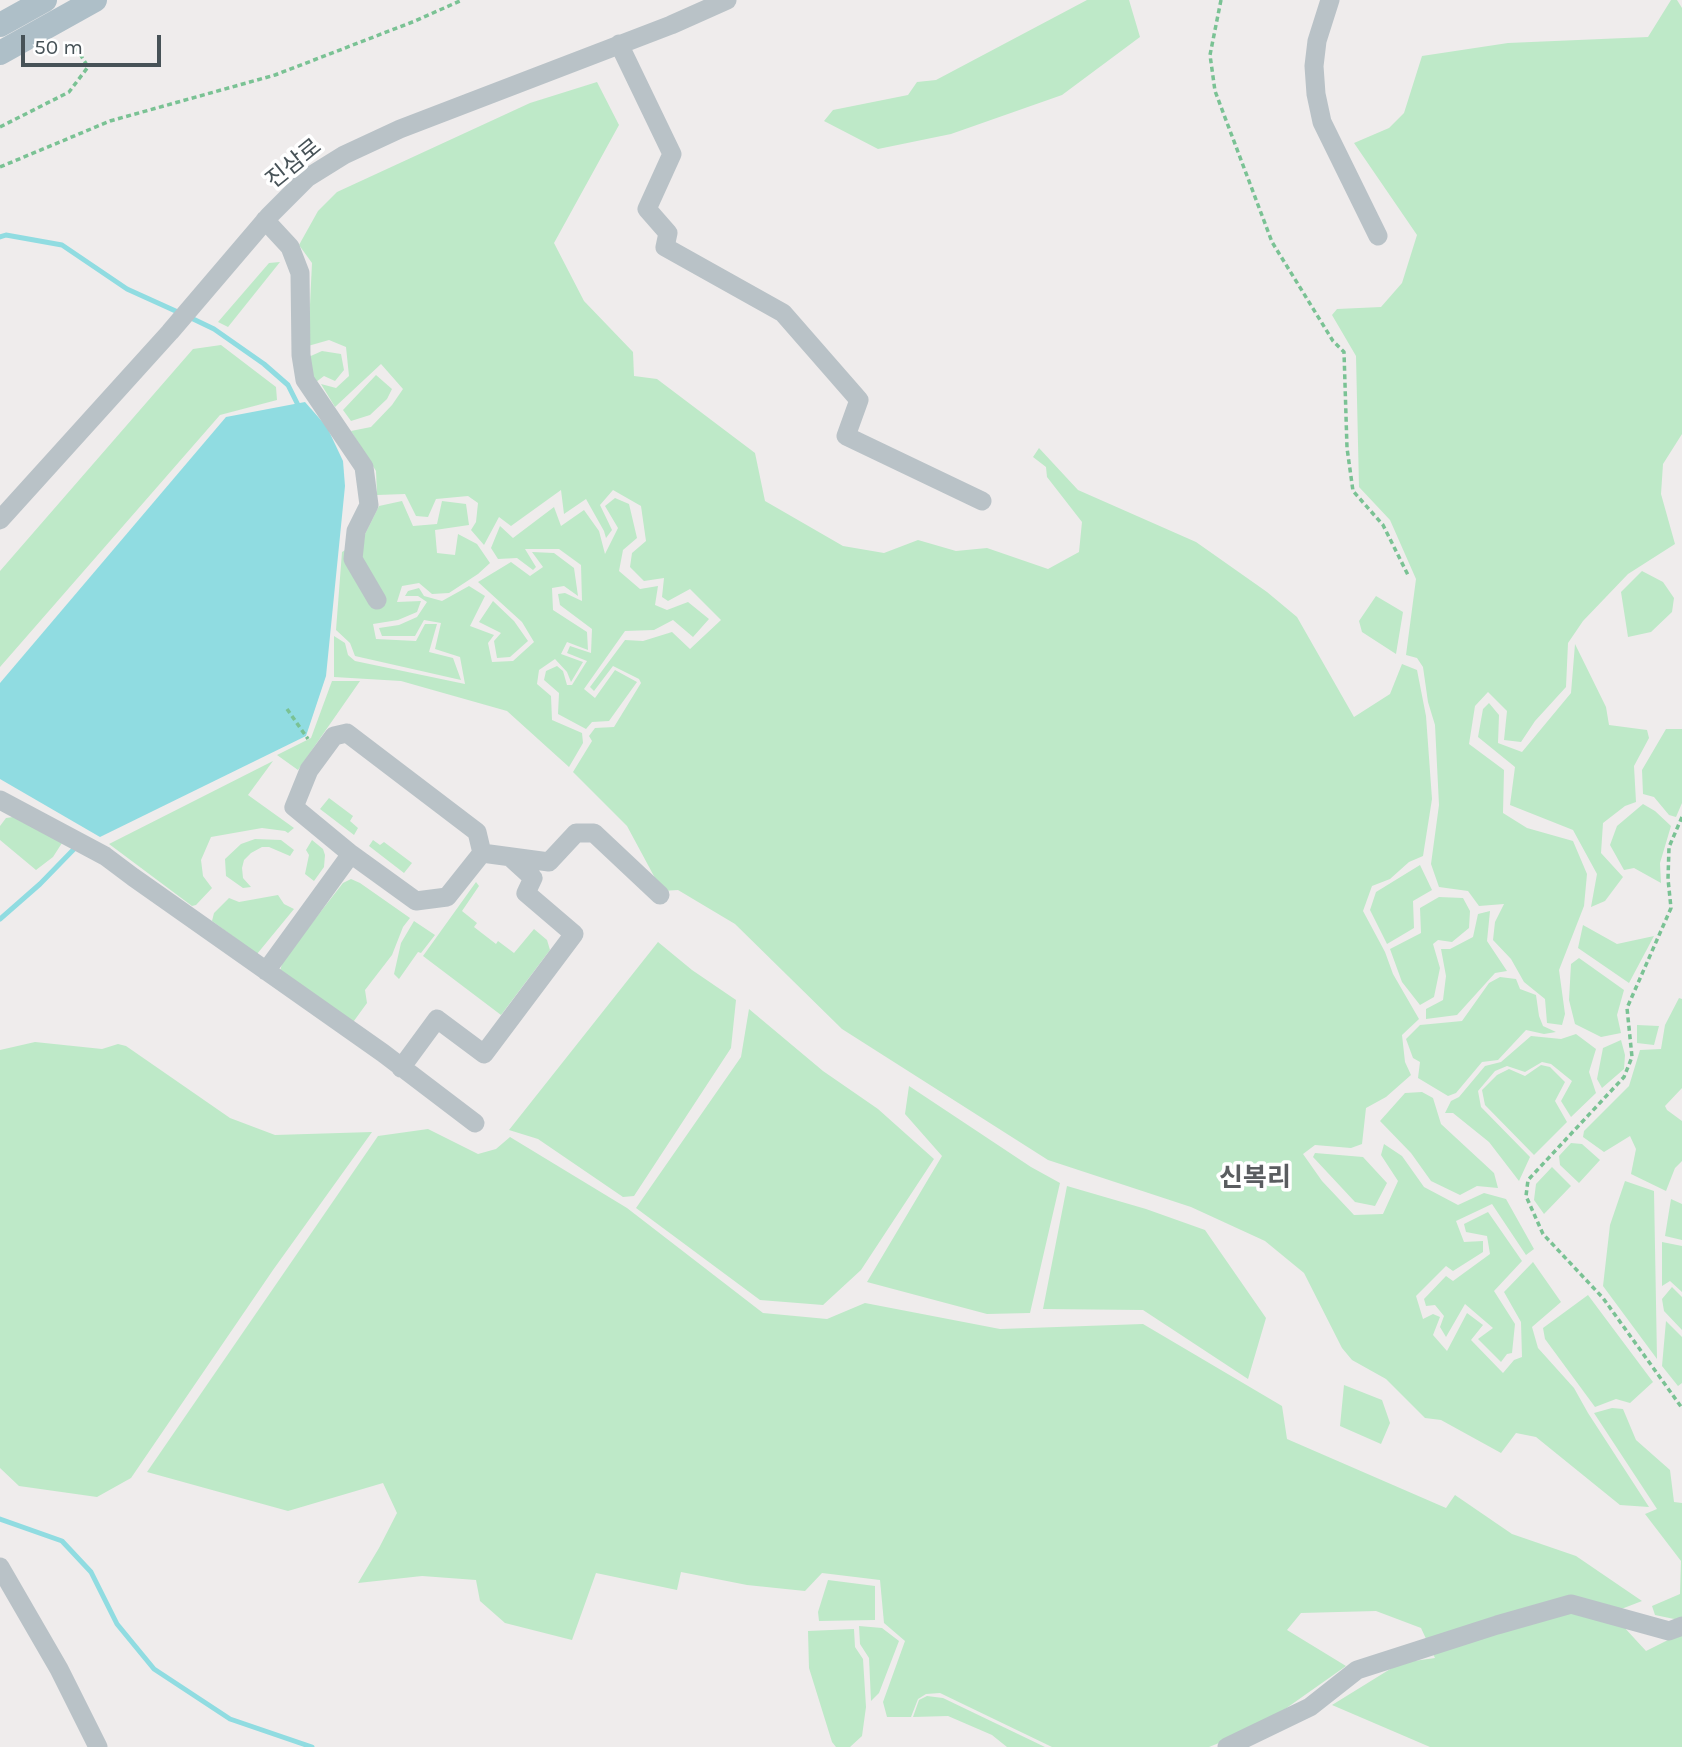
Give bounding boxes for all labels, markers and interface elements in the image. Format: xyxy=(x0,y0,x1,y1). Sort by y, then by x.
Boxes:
scale bar xyxy=(24,21,164,65)
text: 50 m xyxy=(34,35,83,59)
street label: 진삼로 xyxy=(261,133,327,195)
district label: 신복리 xyxy=(1219,1163,1291,1195)

